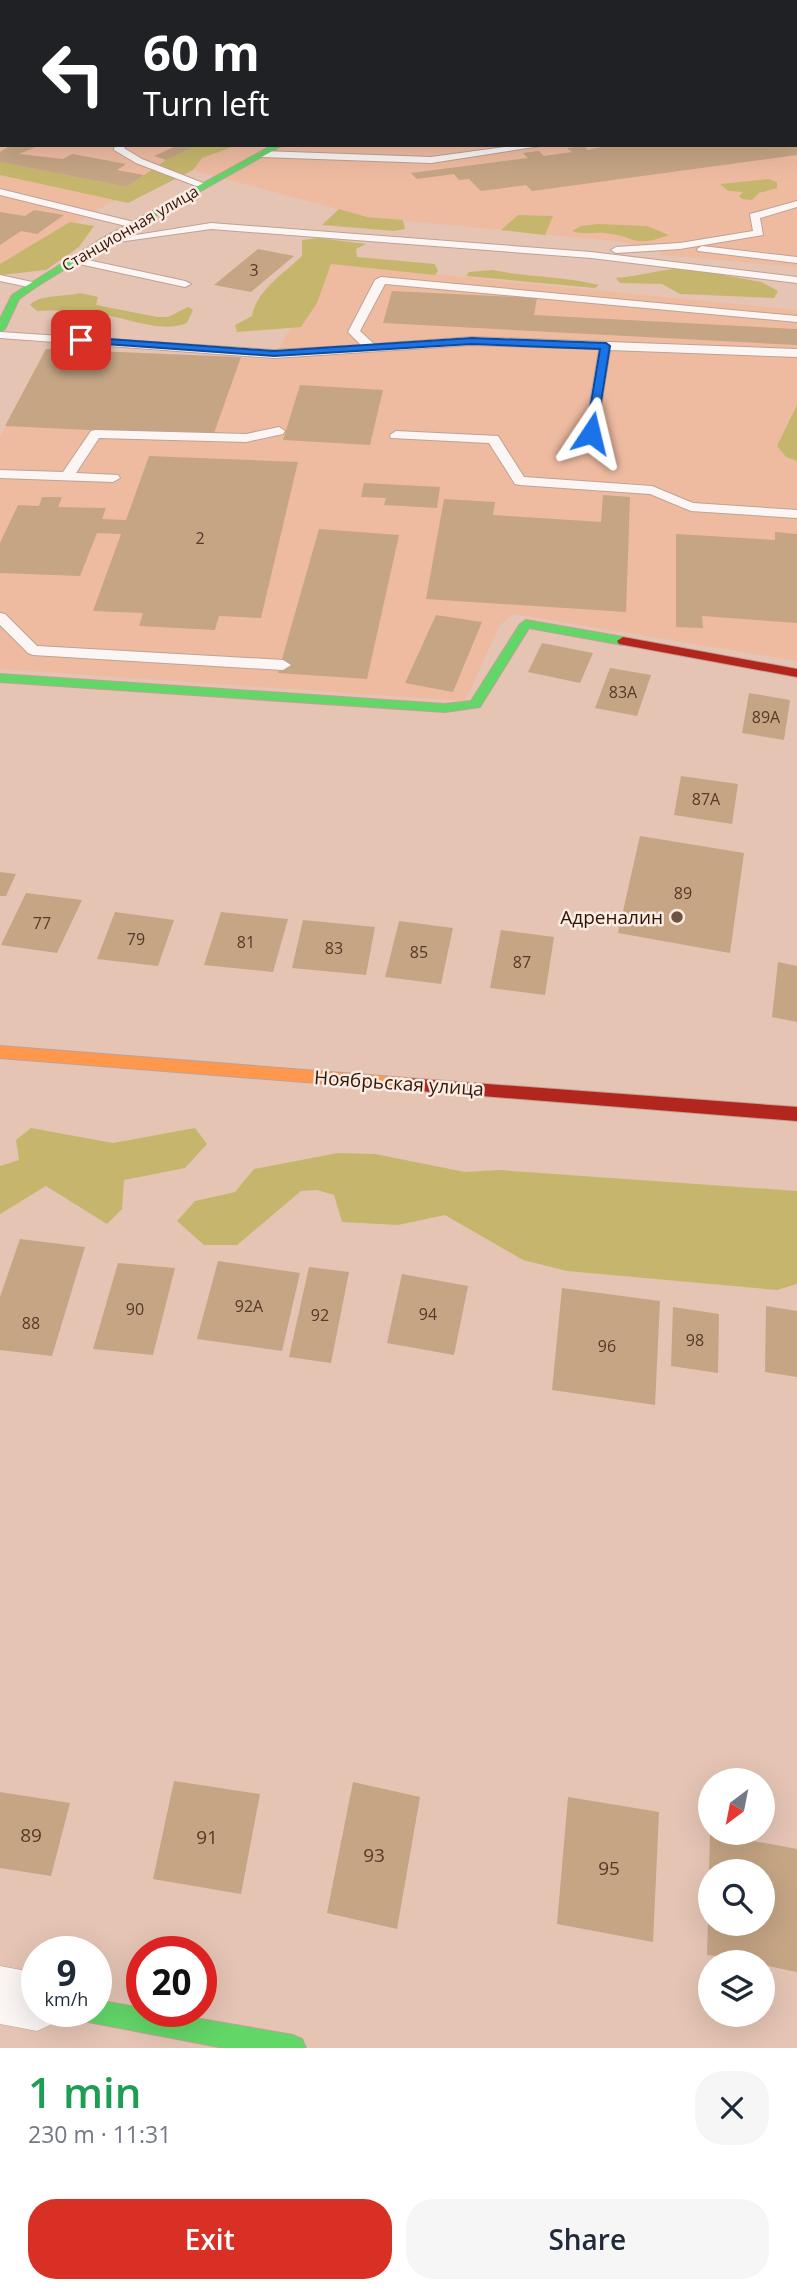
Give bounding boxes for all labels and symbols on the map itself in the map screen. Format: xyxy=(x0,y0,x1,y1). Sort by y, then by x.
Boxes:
street label: Станционная улица xyxy=(57,180,203,276)
house number: 3 xyxy=(249,259,259,281)
pin xyxy=(51,310,111,370)
position arrow xyxy=(554,396,628,470)
house number: 2 xyxy=(195,527,205,549)
house number: 83А xyxy=(609,681,638,703)
house number: 89А xyxy=(752,706,781,728)
house number: 87А xyxy=(692,788,721,810)
house number: 89 xyxy=(674,882,692,904)
place label: Адреналин xyxy=(560,904,663,930)
marker: Адреналин xyxy=(669,909,685,925)
house number: 77 xyxy=(33,912,51,934)
house number: 79 xyxy=(127,928,145,950)
house number: 81 xyxy=(237,931,255,953)
house number: 83 xyxy=(325,937,343,959)
house number: 85 xyxy=(410,941,428,963)
house number: 87 xyxy=(513,951,531,973)
street label: Ноябрьская улица xyxy=(313,1064,485,1102)
house number: 92А xyxy=(235,1295,264,1317)
house number: 90 xyxy=(126,1298,144,1320)
house number: 94 xyxy=(419,1303,437,1325)
house number: 92 xyxy=(311,1304,329,1326)
house number: 88 xyxy=(22,1312,40,1334)
house number: 98 xyxy=(686,1329,704,1351)
house number: 96 xyxy=(598,1335,616,1357)
north arrow xyxy=(698,1768,775,1844)
house number: 89 xyxy=(20,1822,42,1848)
house number: 91 xyxy=(196,1824,218,1850)
house number: 93 xyxy=(363,1842,385,1868)
house number: 95 xyxy=(598,1855,620,1881)
speed limit sign: 20 xyxy=(126,1936,217,2027)

